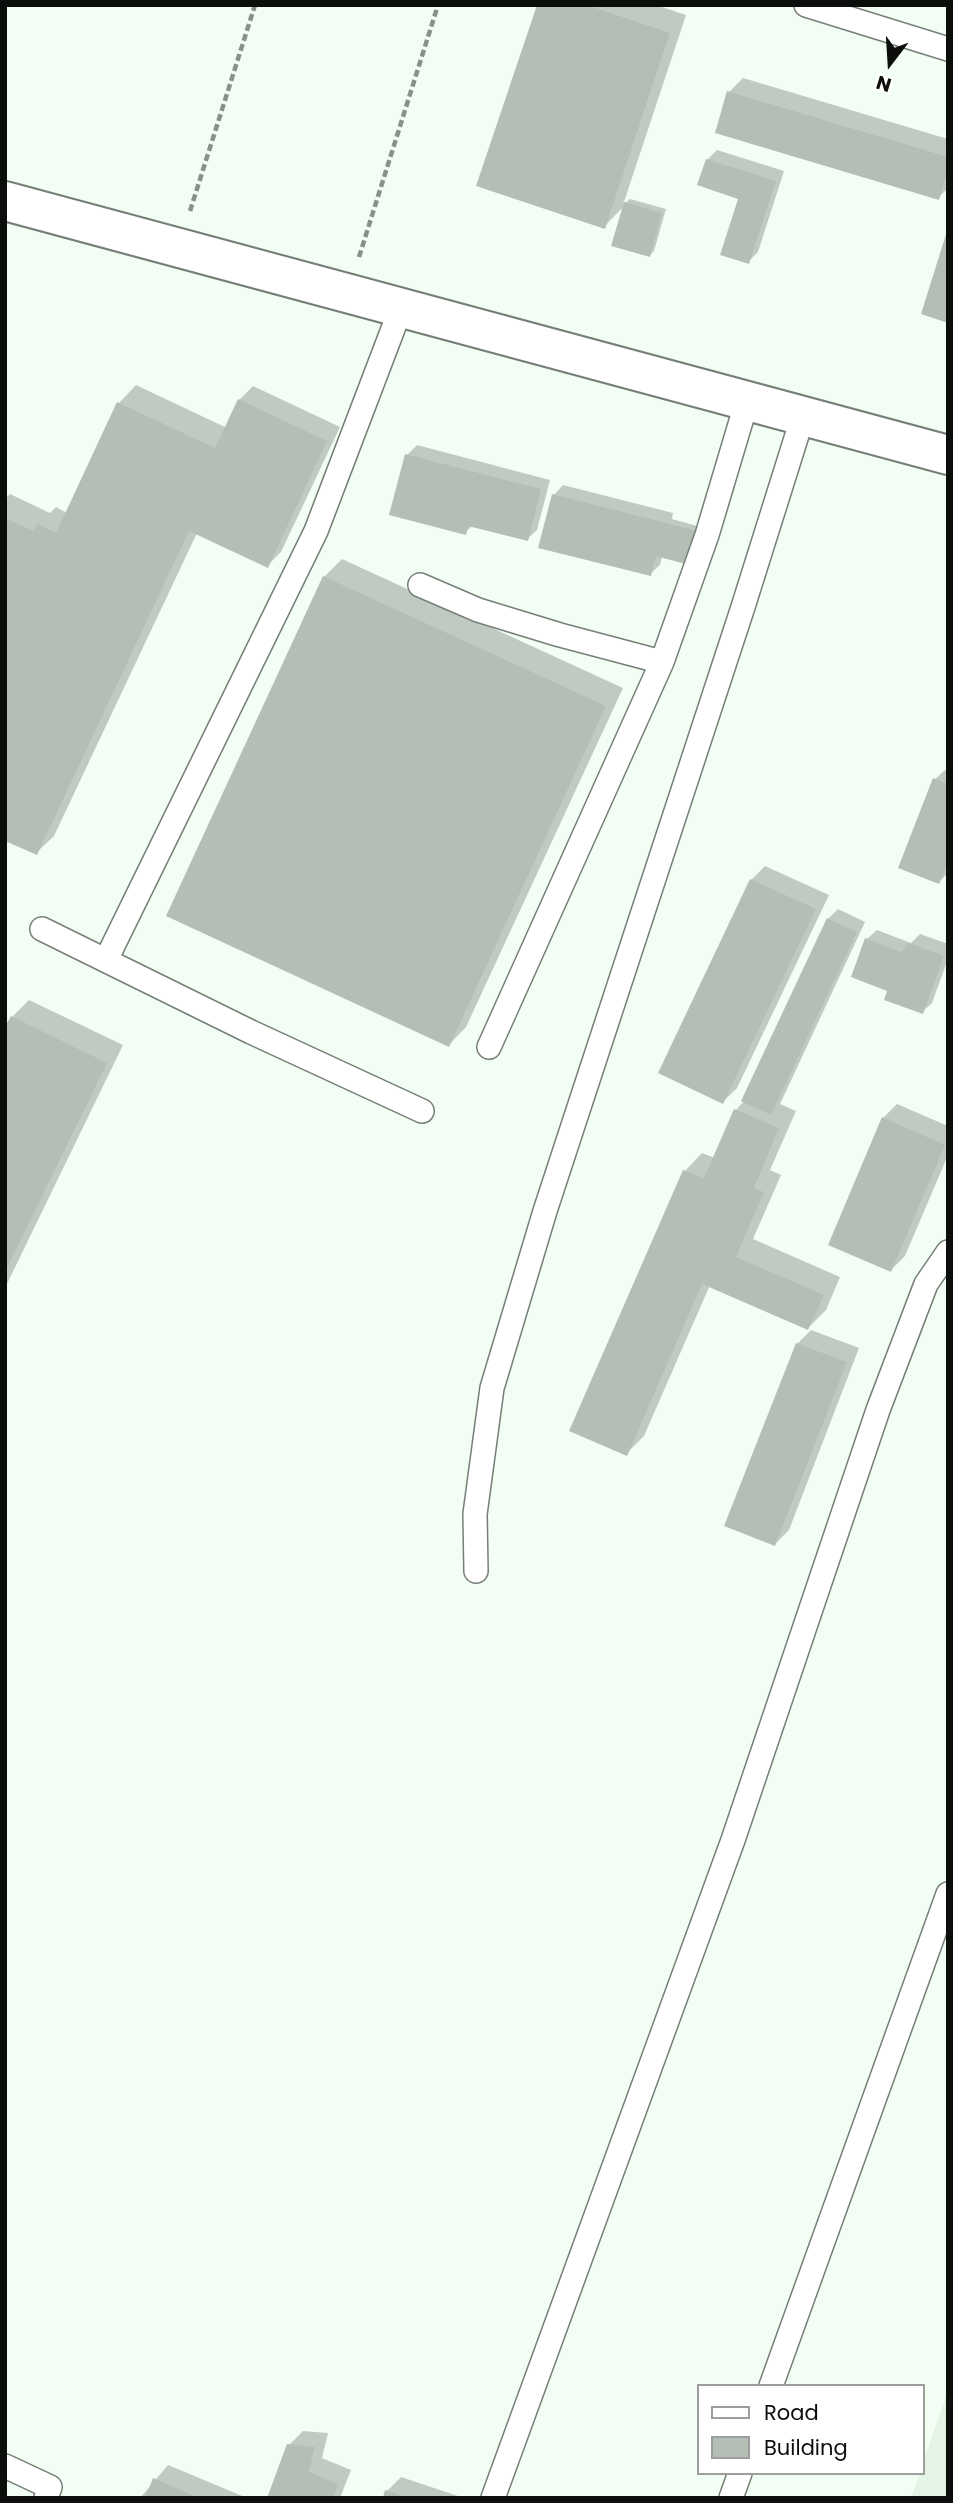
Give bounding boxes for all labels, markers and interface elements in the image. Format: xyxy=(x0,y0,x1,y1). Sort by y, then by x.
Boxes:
north arrow xyxy=(855,28,925,98)
text: N xyxy=(873,69,895,99)
legend xyxy=(698,2384,925,2475)
text: Road xyxy=(764,2398,819,2427)
text: Building xyxy=(764,2433,848,2462)

